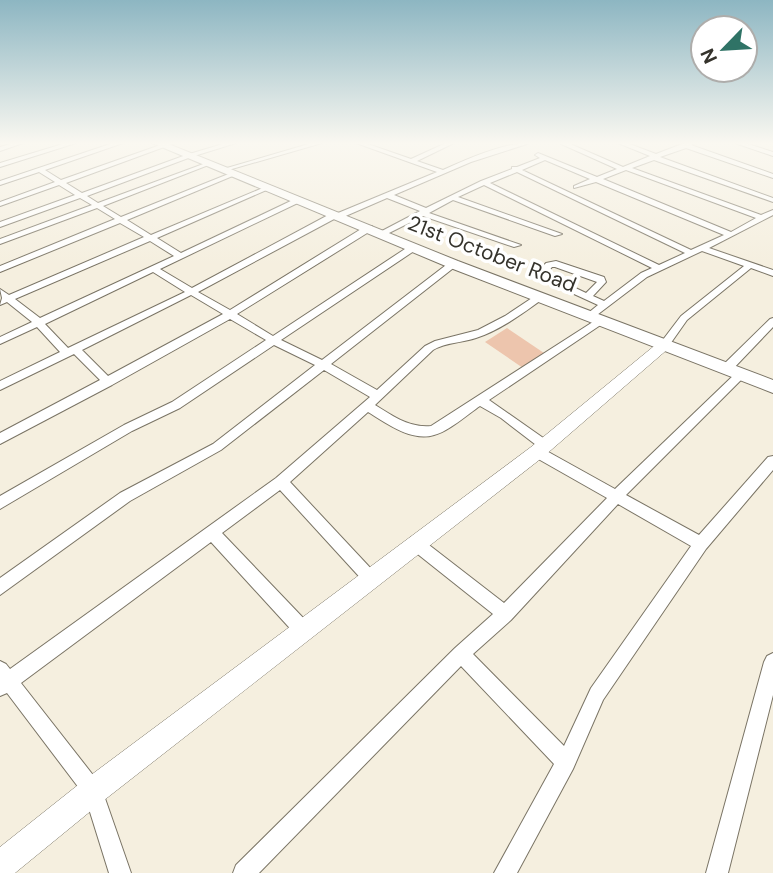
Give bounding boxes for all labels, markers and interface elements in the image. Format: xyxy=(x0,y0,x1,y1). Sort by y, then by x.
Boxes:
north arrow xyxy=(689,14,759,84)
text: N xyxy=(695,44,723,68)
street label: 21st October Road xyxy=(404,209,580,299)

